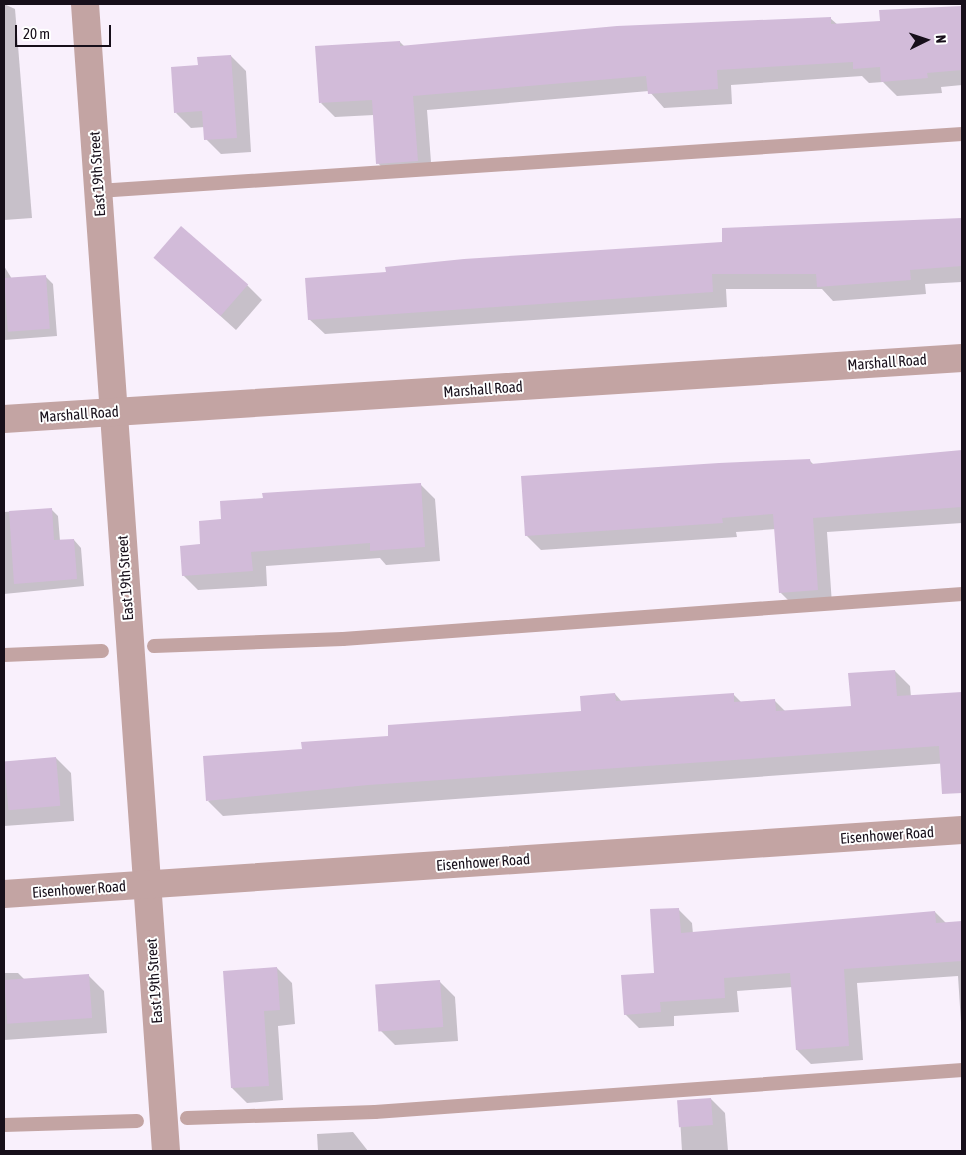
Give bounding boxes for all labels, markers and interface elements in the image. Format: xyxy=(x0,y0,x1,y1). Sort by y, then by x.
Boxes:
scale bar xyxy=(18,15,114,47)
north arrow xyxy=(901,15,951,65)
text: 20 m xyxy=(23,25,50,42)
text: N xyxy=(933,34,949,44)
street label: East 19th Street xyxy=(85,131,109,217)
street label: Marshall Road xyxy=(847,350,927,374)
street label: Marshall Road xyxy=(443,377,523,401)
street label: Marshall Road xyxy=(39,402,119,426)
street label: East 19th Street xyxy=(113,535,137,621)
street label: Eisenhower Road xyxy=(839,823,935,847)
street label: Eisenhower Road xyxy=(435,850,531,874)
street label: Eisenhower Road xyxy=(31,877,127,901)
street label: East 19th Street xyxy=(142,938,166,1024)

